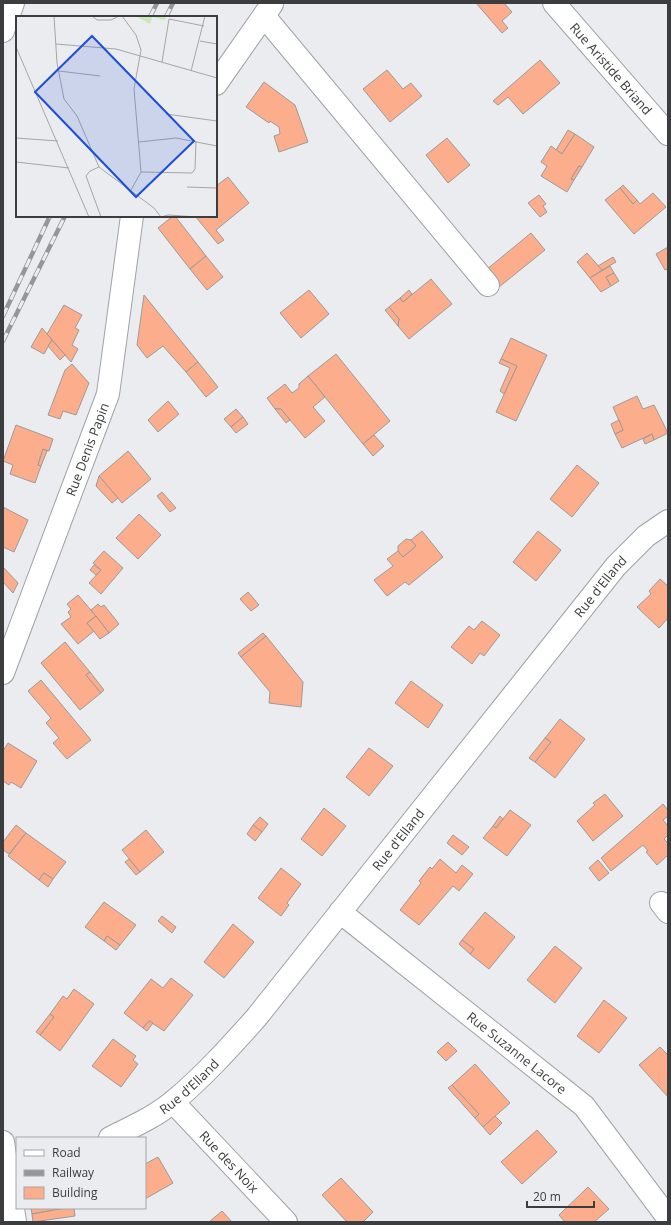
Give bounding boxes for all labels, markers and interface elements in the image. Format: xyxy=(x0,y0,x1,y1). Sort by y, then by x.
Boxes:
inset map xyxy=(16,16,217,217)
street label: Rue Aristide Briand xyxy=(566,19,656,119)
street label: Rue Denis Papin xyxy=(61,400,113,499)
street label: Rue d'Elland xyxy=(570,551,631,621)
street label: Rue d'Elland xyxy=(368,805,428,874)
street label: Rue Suzanne Lacore xyxy=(463,1007,570,1098)
street label: Rue d'Elland xyxy=(156,1055,223,1118)
street label: Rue des Noix xyxy=(195,1127,263,1197)
legend xyxy=(16,1137,146,1209)
text: Road xyxy=(52,1144,81,1161)
text: Railway xyxy=(52,1164,95,1181)
scale bar xyxy=(527,1183,594,1209)
text: Building xyxy=(52,1184,98,1201)
text: 20 m xyxy=(533,1188,561,1205)

